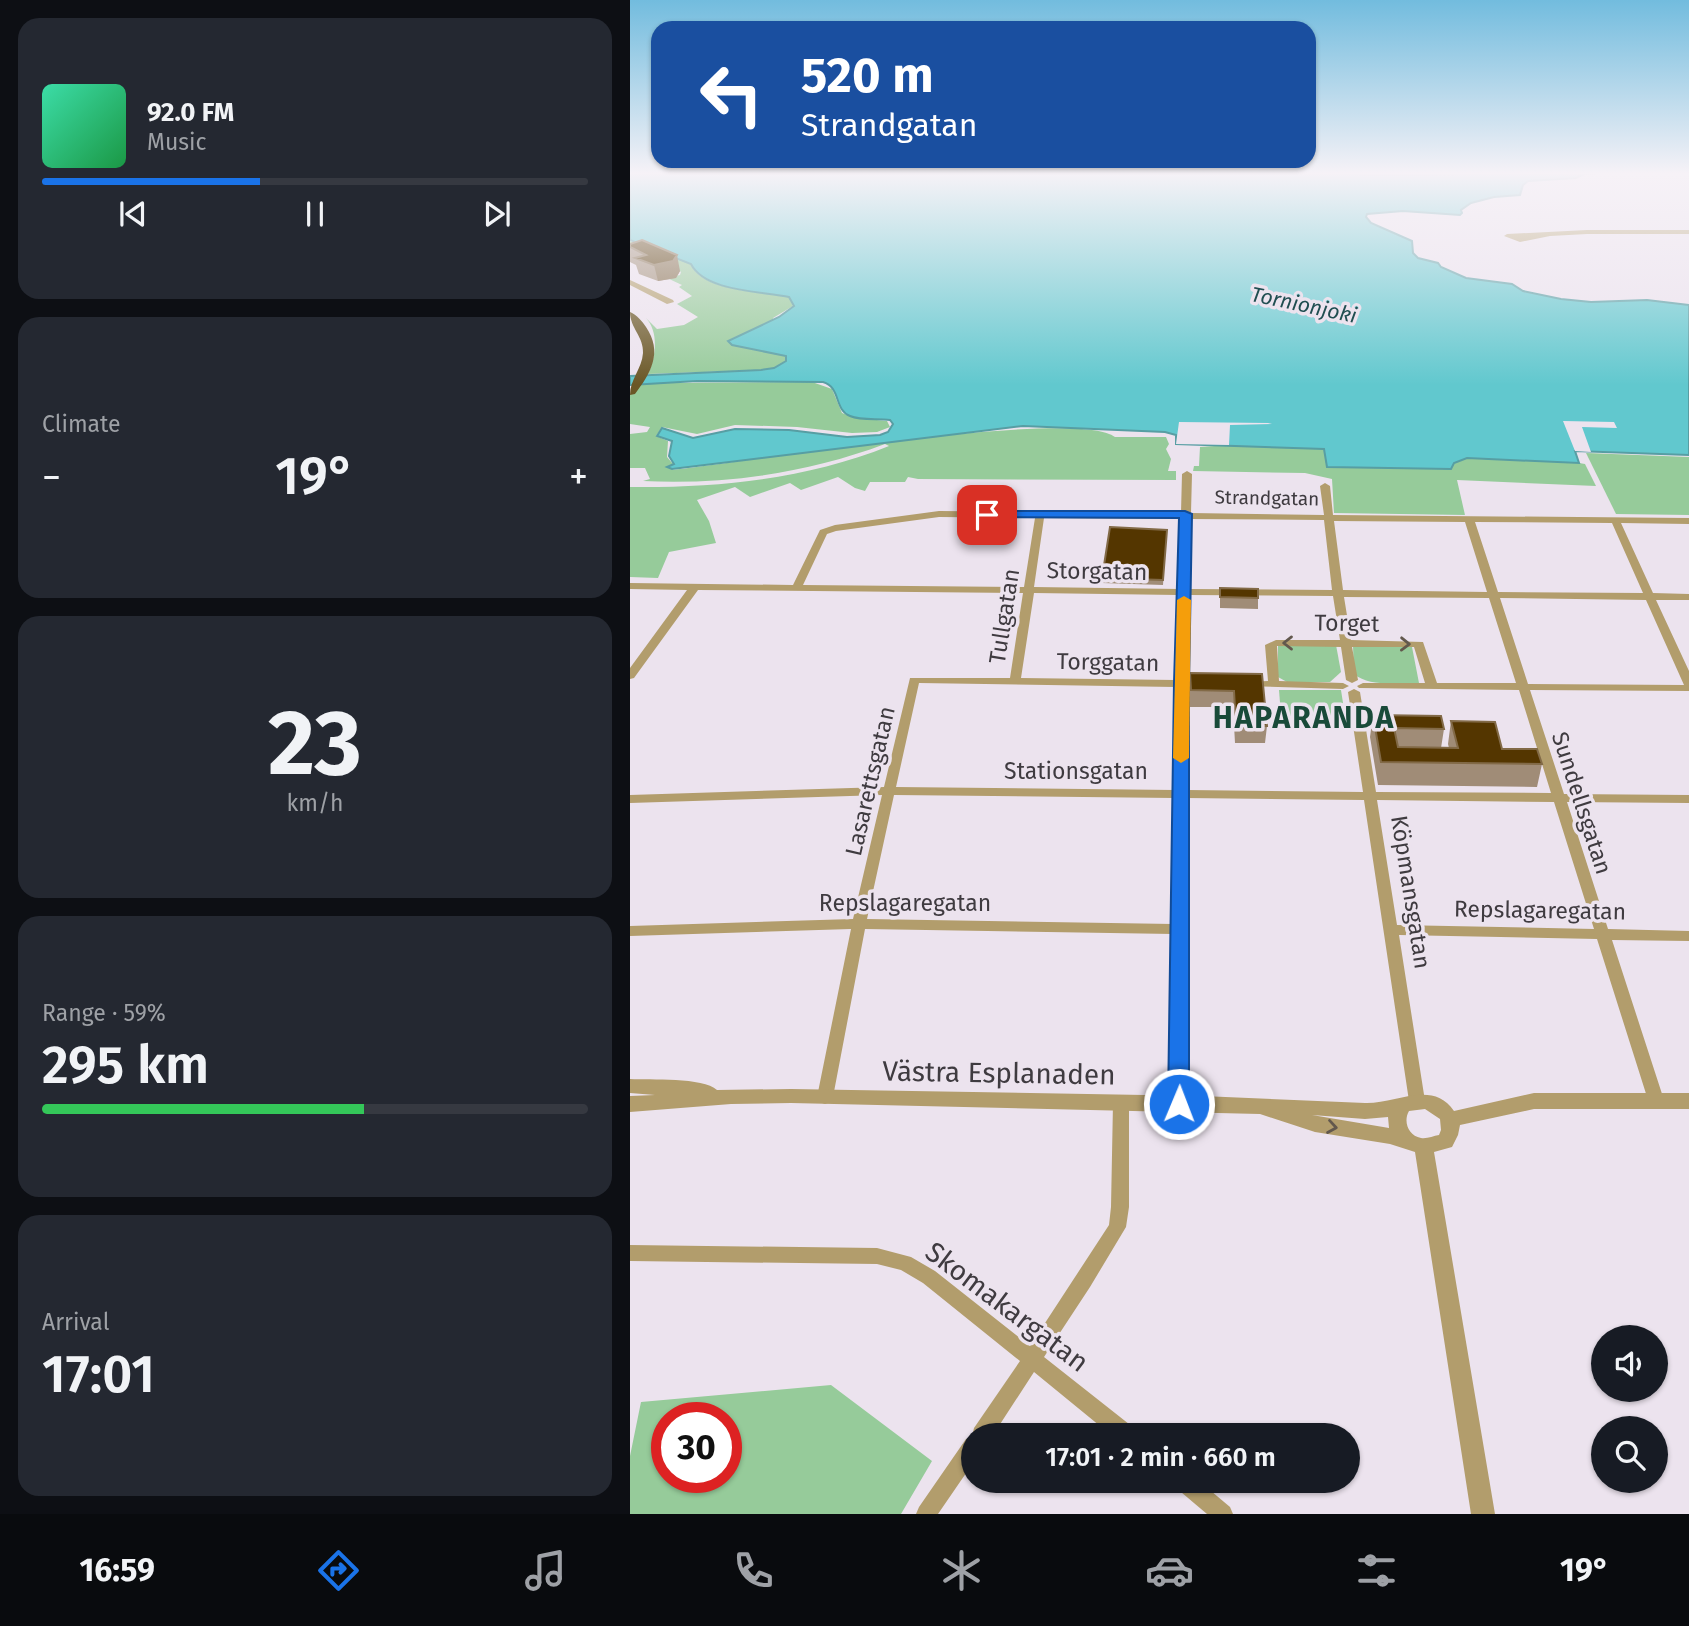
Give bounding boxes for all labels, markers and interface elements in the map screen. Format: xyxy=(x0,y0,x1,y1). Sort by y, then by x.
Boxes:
text: 520 m xyxy=(801,46,934,105)
icon: left xyxy=(686,49,777,140)
text: 92.0 FM xyxy=(147,97,234,128)
text: Strandgatan xyxy=(801,106,977,144)
text: Music xyxy=(147,128,207,156)
icon: previous xyxy=(114,195,152,233)
icon: pause xyxy=(296,195,334,233)
icon: next xyxy=(478,195,516,233)
water label: Tornionjoki xyxy=(1249,281,1359,329)
text: Climate xyxy=(42,410,121,438)
text: 19° xyxy=(275,445,355,508)
text: − xyxy=(42,454,61,500)
text: + xyxy=(569,454,588,500)
pin xyxy=(957,485,1017,545)
street label: Strandgatan xyxy=(1214,486,1320,510)
icon: arrive xyxy=(968,496,1006,534)
street label: Storgatan xyxy=(1046,556,1148,586)
street label: Tullgatan xyxy=(983,566,1025,666)
street label: Torget xyxy=(1314,608,1380,638)
one-way arrow xyxy=(1283,635,1293,651)
one-way arrow xyxy=(1400,636,1410,652)
street label: Torggatan xyxy=(1056,647,1160,677)
text: 23 xyxy=(268,689,362,798)
district label: HAPARANDA xyxy=(1213,700,1395,736)
street label: Lasarettsgatan xyxy=(839,703,901,859)
street label: Sundellsgatan xyxy=(1546,728,1618,878)
street label: Stationsgatan xyxy=(1004,757,1148,785)
text: km/h xyxy=(287,789,343,817)
street label: Köpmansgatan xyxy=(1385,813,1437,971)
street label: Repslagaregatan xyxy=(819,889,991,917)
street label: Repslagaregatan xyxy=(1454,894,1626,926)
text: Range · 59% xyxy=(42,999,166,1027)
text: 295 km xyxy=(42,1034,209,1097)
street label: Västra Esplanaden xyxy=(882,1054,1116,1092)
position arrow xyxy=(1142,1067,1216,1141)
one-way arrow xyxy=(1326,1119,1338,1134)
street label: Skomakargatan xyxy=(919,1235,1095,1379)
text: Arrival xyxy=(42,1308,109,1336)
map controls xyxy=(1591,1325,1668,1493)
button: sound xyxy=(1591,1325,1668,1402)
text: 17:01 xyxy=(42,1343,155,1406)
speed limit sign: 30 xyxy=(651,1402,742,1493)
button: search xyxy=(1591,1416,1668,1493)
text: 17:01 · 2 min · 660 m xyxy=(1045,1442,1276,1473)
icon: directions xyxy=(314,1546,363,1595)
icon: music xyxy=(521,1546,570,1595)
icon: phone xyxy=(729,1546,778,1595)
icon: climate xyxy=(937,1546,986,1595)
icon: car xyxy=(1145,1546,1194,1595)
icon: filters xyxy=(1352,1546,1401,1595)
text: 16:59 xyxy=(79,1551,155,1589)
text: 19° xyxy=(1560,1551,1610,1589)

